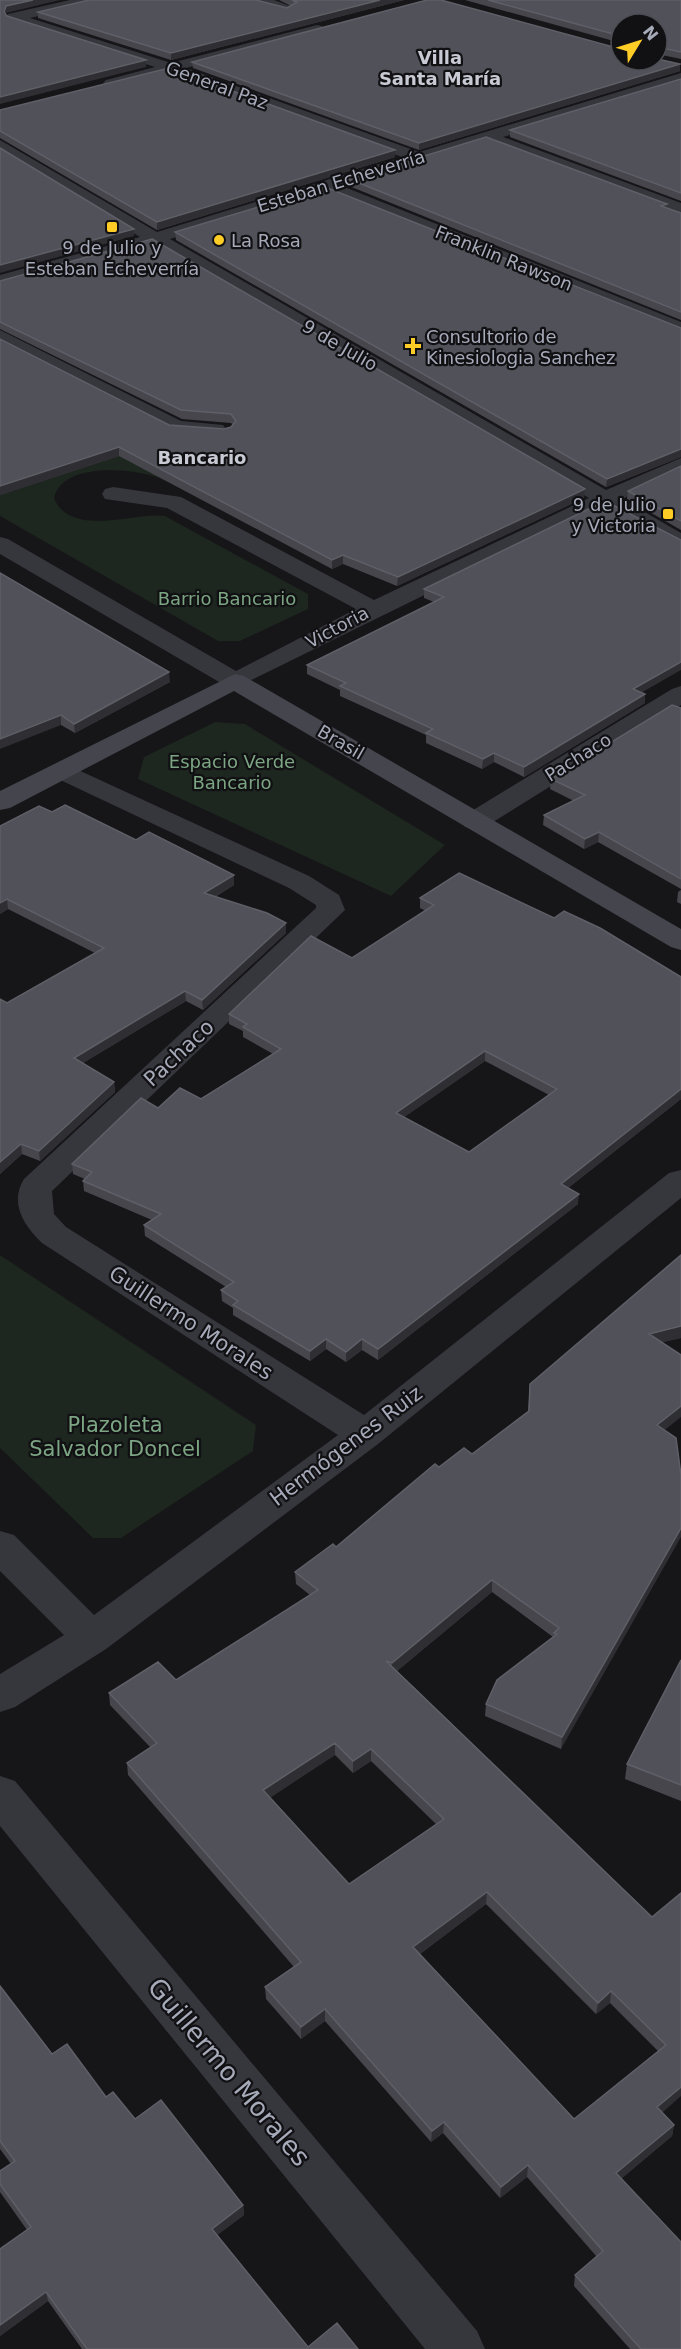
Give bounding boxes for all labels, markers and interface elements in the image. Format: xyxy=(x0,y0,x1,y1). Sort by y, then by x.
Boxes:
north arrow xyxy=(609,12,669,72)
text: N xyxy=(639,22,662,44)
district label: Villa Santa María xyxy=(379,47,501,89)
street label: General Paz xyxy=(163,57,271,113)
street label: Esteban Echeverría xyxy=(255,145,427,217)
marker: 9 de Julio y Esteban Echeverría xyxy=(105,220,119,234)
street label: Franklin Rawson xyxy=(432,221,576,295)
place label: La Rosa xyxy=(231,230,301,251)
marker: La Rosa xyxy=(212,233,226,247)
place label: 9 de Julio y Esteban Echeverría xyxy=(25,237,199,279)
street label: 9 de Julio xyxy=(299,315,381,375)
place label: Consultorio de Kinesiologia Sanchez xyxy=(426,326,616,368)
marker: Consultorio de Kinesiologia Sanchez xyxy=(404,337,422,355)
district label: Bancario xyxy=(158,447,246,468)
place label: 9 de Julio y Victoria xyxy=(571,494,656,536)
marker: 9 de Julio y Victoria xyxy=(661,507,675,521)
park label: Barrio Bancario xyxy=(158,588,296,609)
street label: Victoria xyxy=(302,602,372,652)
street label: Brasil xyxy=(314,720,368,764)
street label: Pachaco xyxy=(541,728,615,786)
park label: Espacio Verde Bancario xyxy=(169,751,295,793)
street label: Pachaco xyxy=(139,1015,219,1091)
street label: Guillermo Morales xyxy=(105,1261,277,1385)
street label: Hermógenes Ruiz xyxy=(265,1381,427,1511)
park label: Plazoleta Salvador Doncel xyxy=(29,1413,201,1461)
street label: Guillermo Morales xyxy=(142,1972,316,2172)

